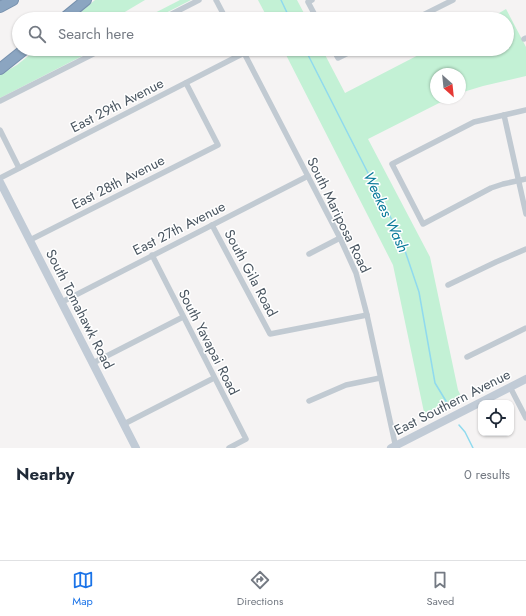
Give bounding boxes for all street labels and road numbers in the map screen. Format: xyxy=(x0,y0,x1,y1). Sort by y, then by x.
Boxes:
street label: East 29th Avenue xyxy=(67,73,167,137)
street label: East 28th Avenue xyxy=(68,150,168,214)
street label: South Mariposa Road xyxy=(302,154,376,276)
street label: East 27th Avenue xyxy=(129,196,229,260)
street label: South Gila Road xyxy=(220,226,282,320)
street label: South Tomahawk Road xyxy=(41,246,119,372)
street label: South Yavapai Road xyxy=(174,286,244,398)
street label: East Southern Avenue xyxy=(390,364,514,440)

